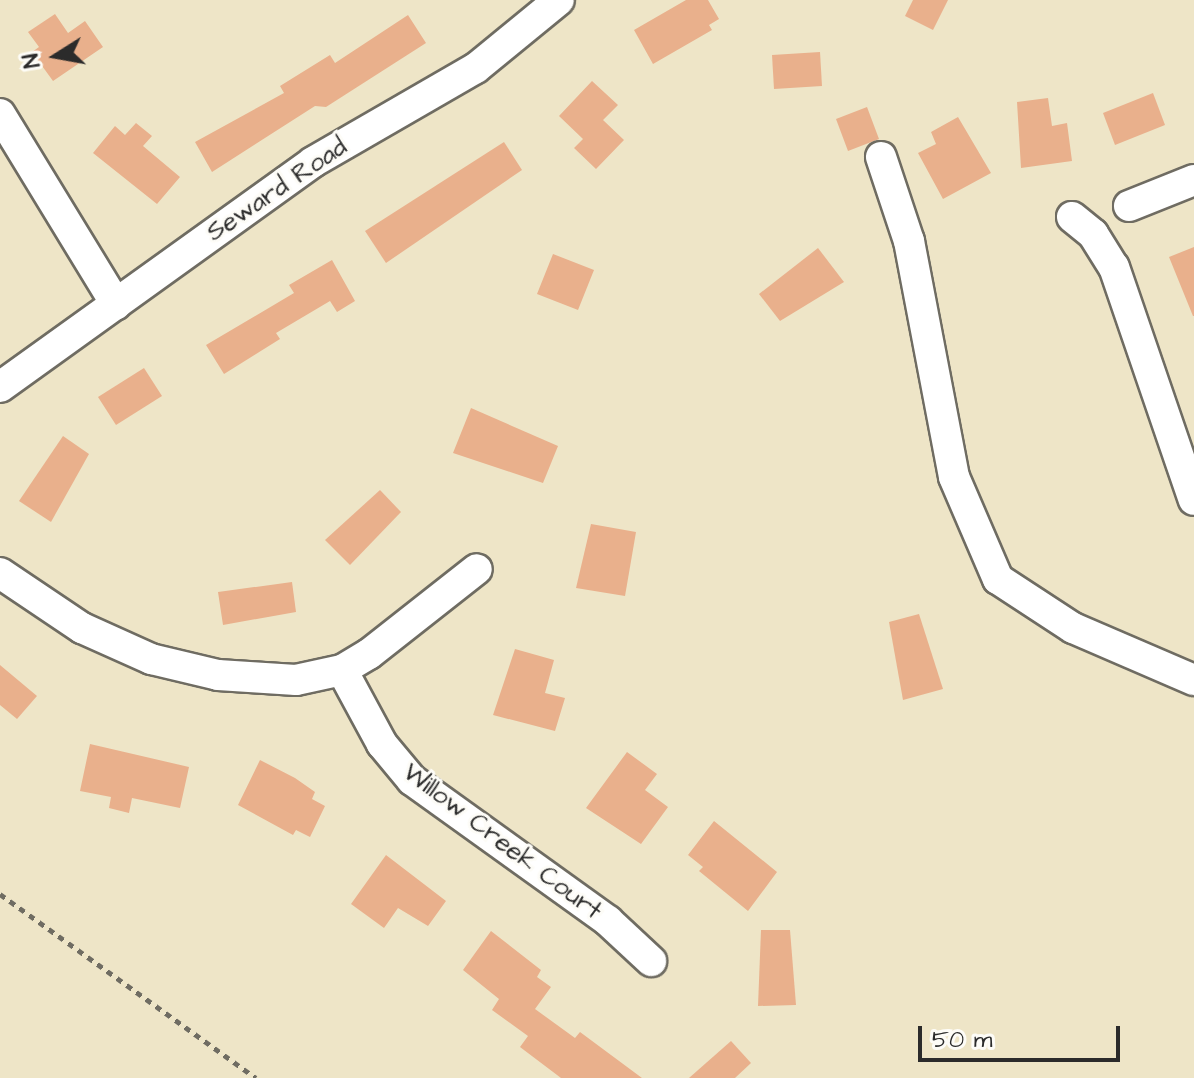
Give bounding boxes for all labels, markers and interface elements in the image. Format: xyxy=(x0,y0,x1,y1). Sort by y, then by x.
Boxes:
north arrow xyxy=(16,16,96,96)
text: N xyxy=(15,51,48,70)
street label: Seward Road xyxy=(201,132,353,248)
street label: Willow Creek Court xyxy=(396,757,608,927)
scale bar xyxy=(922,1010,1124,1060)
text: 50 m xyxy=(932,1023,992,1057)

